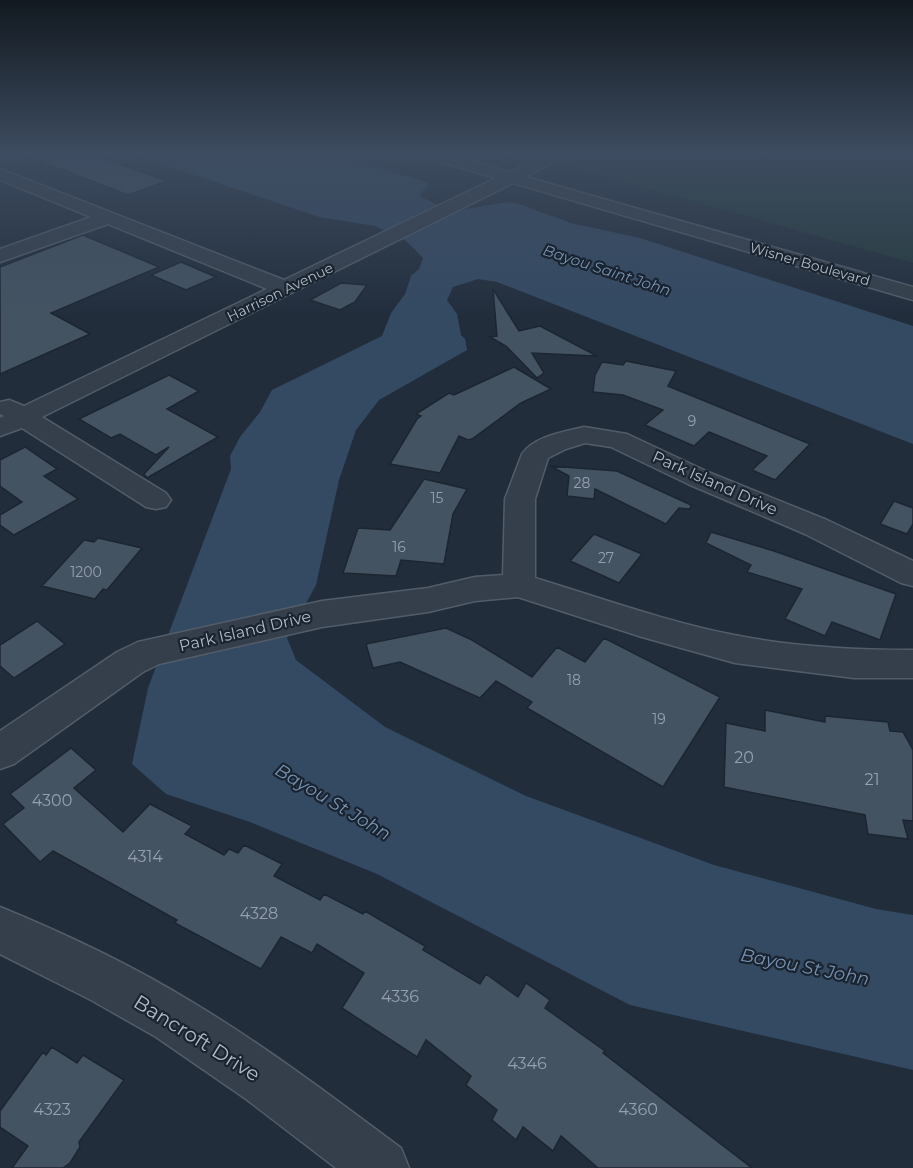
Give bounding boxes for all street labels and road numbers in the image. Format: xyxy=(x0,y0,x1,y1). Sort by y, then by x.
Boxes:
street label: Wisner Boulevard xyxy=(748,238,872,290)
street label: Harrison Avenue xyxy=(224,258,336,326)
street label: Park Island Drive xyxy=(650,447,780,519)
street label: Park Island Drive xyxy=(177,607,313,655)
street label: Bancroft Drive xyxy=(129,990,265,1086)

